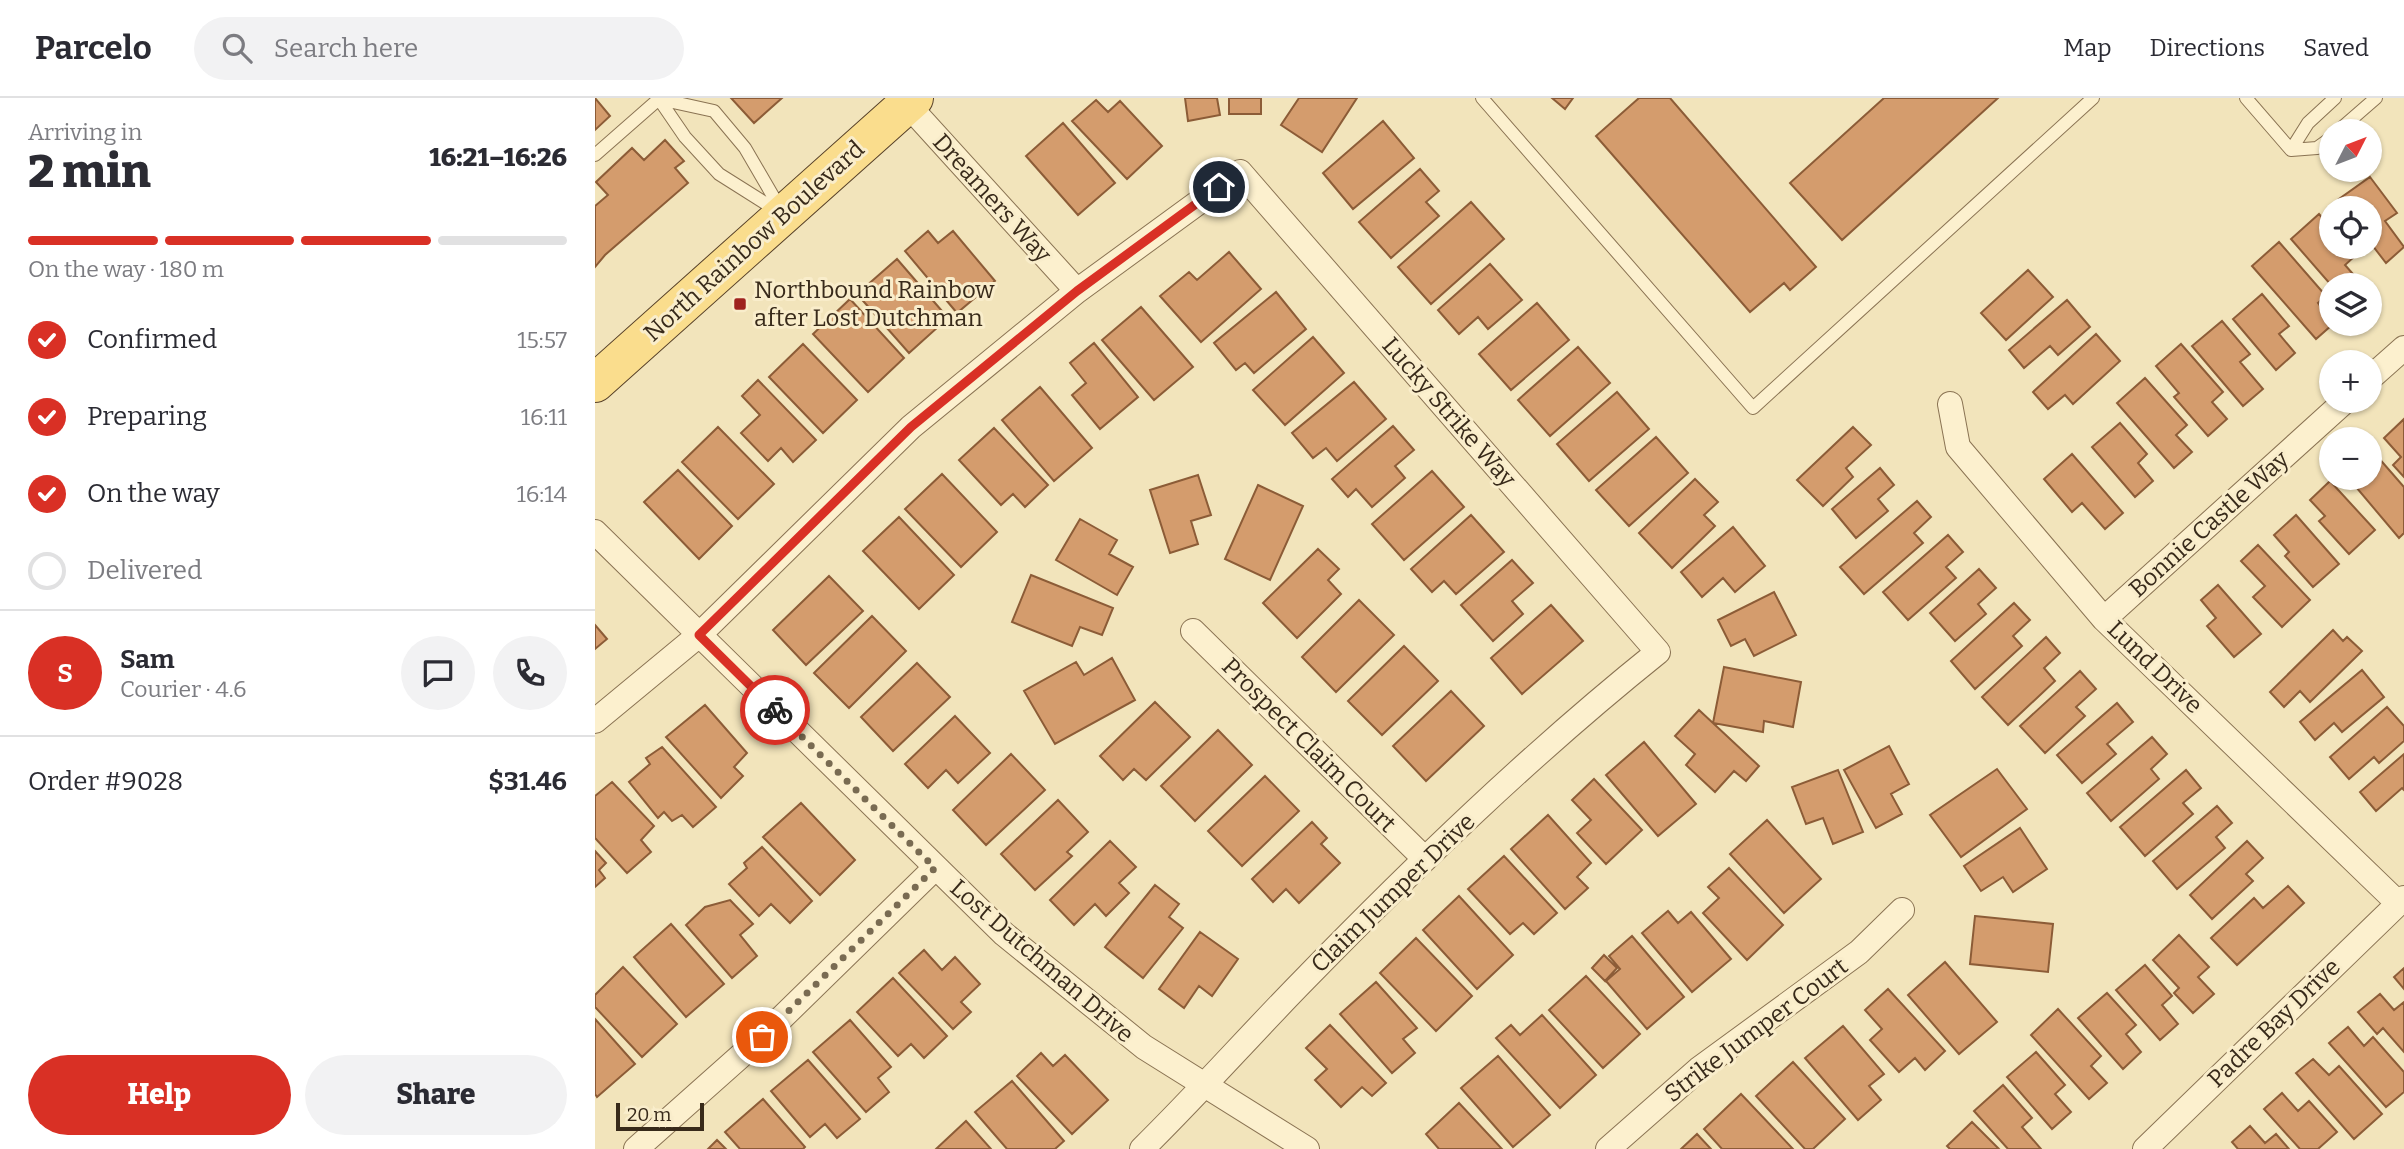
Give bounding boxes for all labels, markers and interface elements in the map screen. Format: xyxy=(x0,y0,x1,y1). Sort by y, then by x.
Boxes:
search box xyxy=(194,17,684,80)
text: Parcelo xyxy=(35,28,152,68)
icon: search xyxy=(218,29,256,67)
text: Search here xyxy=(274,33,418,64)
text: Map xyxy=(2063,34,2112,62)
text: Directions xyxy=(2150,34,2265,62)
text: Saved xyxy=(2303,34,2369,62)
text: Arriving in xyxy=(28,118,142,146)
north arrow xyxy=(2319,119,2382,182)
map controls xyxy=(2319,119,2382,490)
street label: Dreamers Way xyxy=(927,128,1057,268)
street label: North Rainbow Boulevard xyxy=(638,135,870,347)
text: 16:21–16:26 xyxy=(429,142,567,173)
text: 2 min xyxy=(28,144,151,199)
pin xyxy=(1189,157,1249,217)
icon: home xyxy=(1200,168,1238,206)
button: locate xyxy=(2319,196,2382,259)
text: On the way · 180 m xyxy=(28,255,224,283)
button: layers xyxy=(2319,273,2382,336)
place label: Northbound Rainbow after Lost Dutchman xyxy=(754,276,995,332)
marker: Northbound Rainbow after Lost Dutchman xyxy=(732,296,748,312)
icon: check xyxy=(28,321,66,359)
text: Confirmed xyxy=(87,324,217,355)
text: 15:57 xyxy=(517,326,567,354)
street label: Lucky Strike Way xyxy=(1376,331,1522,493)
button: + xyxy=(2319,350,2382,413)
icon: check xyxy=(28,398,66,436)
text: Preparing xyxy=(87,401,207,432)
text: 16:11 xyxy=(521,403,567,431)
button: − xyxy=(2319,427,2382,490)
street label: Bonnie Castle Way xyxy=(2123,445,2295,603)
icon: check xyxy=(28,475,66,513)
text: On the way xyxy=(87,478,220,509)
text: 16:14 xyxy=(517,480,567,508)
text: Delivered xyxy=(87,555,202,586)
street label: Lund Drive xyxy=(2102,615,2208,719)
button: chat xyxy=(401,636,475,710)
button: phone xyxy=(493,636,567,710)
text: Sam xyxy=(120,644,175,675)
street label: Prospect Claim Court xyxy=(1216,652,1402,838)
text: S xyxy=(57,658,73,689)
text: Courier · 4.6 xyxy=(120,675,247,703)
courier xyxy=(740,675,810,745)
icon: bike xyxy=(756,691,794,729)
text: Order #9028 xyxy=(28,766,183,797)
text: $31.46 xyxy=(488,766,567,797)
street label: Claim Jumper Drive xyxy=(1305,808,1481,978)
street label: Lost Dutchman Drive xyxy=(945,874,1139,1048)
street label: Strike Jumper Court xyxy=(1659,952,1853,1108)
street label: Padre Bay Drive xyxy=(2202,953,2346,1093)
pin xyxy=(732,1007,792,1067)
icon: bag xyxy=(743,1018,781,1056)
button: Help xyxy=(28,1055,291,1135)
button: Share xyxy=(305,1055,567,1135)
scale bar xyxy=(616,1100,703,1132)
text: 20 m xyxy=(627,1103,671,1126)

